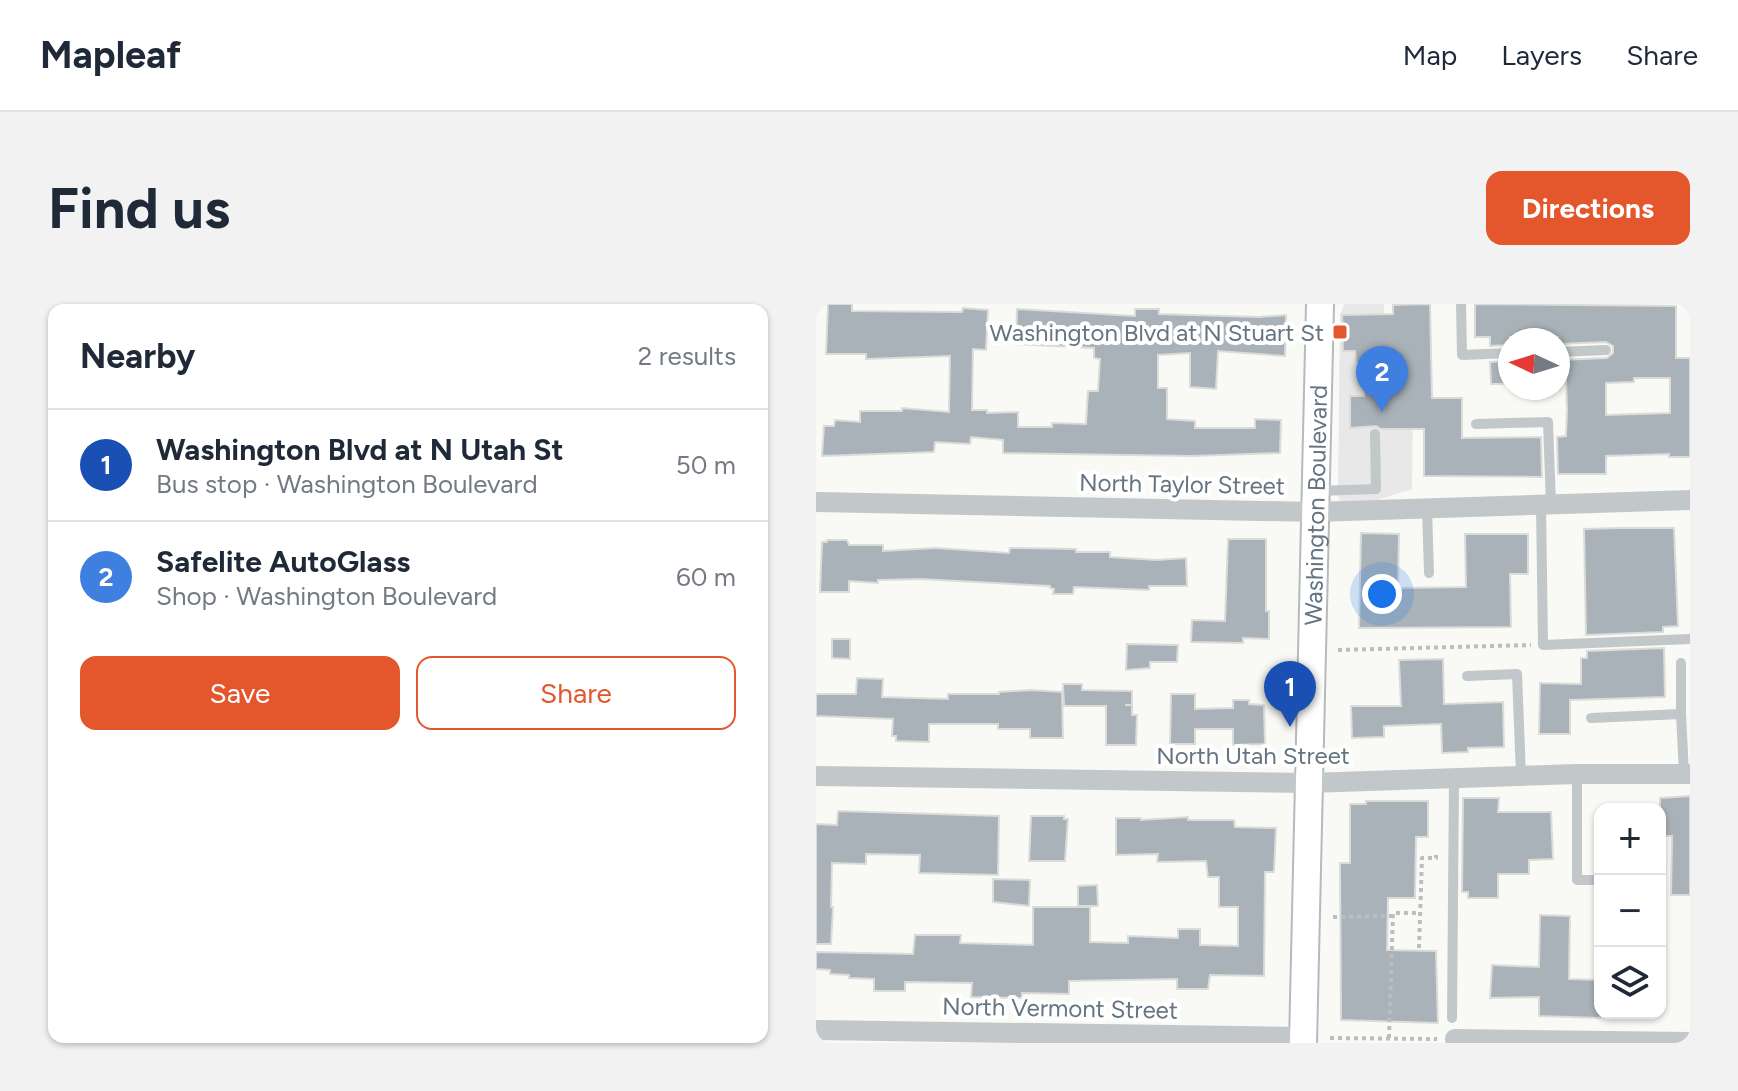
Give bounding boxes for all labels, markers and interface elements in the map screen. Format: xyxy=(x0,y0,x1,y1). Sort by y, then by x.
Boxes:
text: Mapleaf xyxy=(40,32,181,78)
text: Map xyxy=(1403,38,1457,72)
text: Layers xyxy=(1501,38,1582,72)
text: Share xyxy=(1626,38,1698,72)
button: Directions xyxy=(1486,171,1690,245)
text: Find us xyxy=(48,175,230,242)
place label: Washington Blvd at N Stuart St xyxy=(990,318,1324,347)
marker: Washington Blvd at N Stuart St xyxy=(1331,323,1349,341)
north arrow xyxy=(1498,328,1570,400)
text: Nearby xyxy=(80,336,195,377)
text: 2 results xyxy=(638,340,736,372)
pin: 2 xyxy=(1356,346,1408,412)
street label: Washington Boulevard xyxy=(1298,384,1333,626)
text: Washington Blvd at N Utah St xyxy=(156,431,564,468)
text: 1 xyxy=(101,449,111,481)
text: 50 m xyxy=(676,449,736,481)
text: Bus stop · Washington Boulevard xyxy=(156,468,538,500)
street label: North Taylor Street xyxy=(1079,468,1285,500)
text: Safelite AutoGlass xyxy=(156,543,410,580)
text: 2 xyxy=(98,561,114,593)
text: 60 m xyxy=(676,561,736,593)
your location xyxy=(1362,574,1402,614)
text: Shop · Washington Boulevard xyxy=(156,580,497,612)
button: Save xyxy=(80,656,400,730)
button: Share xyxy=(416,656,736,730)
pin: 1 xyxy=(1264,661,1316,727)
street label: North Utah Street xyxy=(1156,741,1350,770)
map controls xyxy=(1594,803,1666,1019)
button: + xyxy=(1594,803,1666,875)
button: − xyxy=(1594,875,1666,947)
button: layers xyxy=(1594,947,1666,1019)
street label: North Vermont Street xyxy=(942,991,1178,1025)

